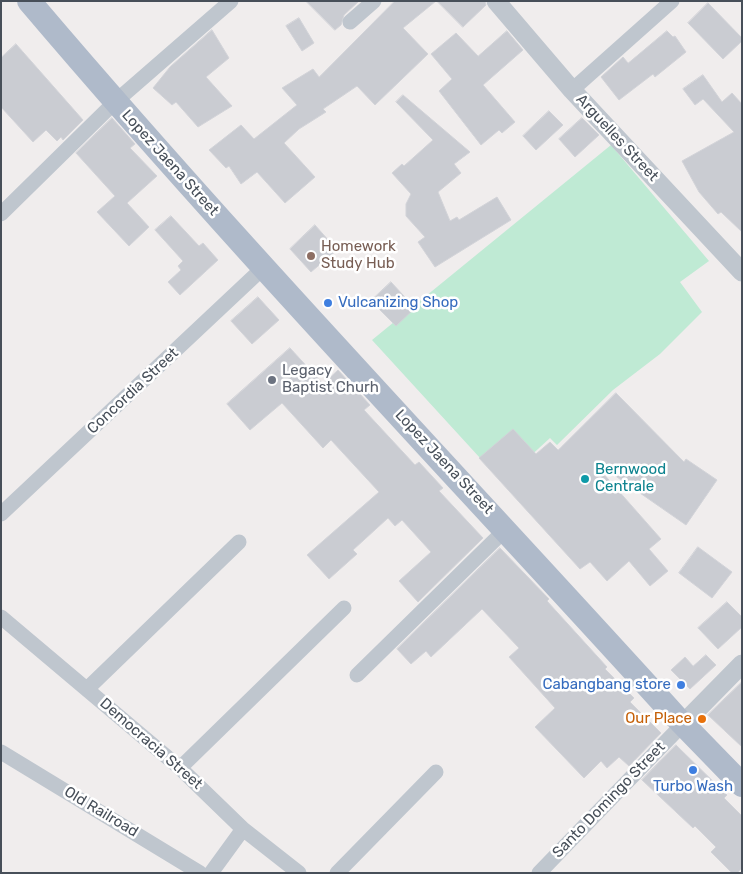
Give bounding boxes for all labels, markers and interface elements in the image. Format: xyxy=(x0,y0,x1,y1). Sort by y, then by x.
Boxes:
street label: Arguelles Street xyxy=(572,91,662,185)
street label: Lopez Jaena Street xyxy=(118,106,222,220)
place label: Homework Study Hub xyxy=(321,238,396,273)
marker: Homework Study Hub xyxy=(305,250,317,262)
place label: Vulcanizing Shop xyxy=(338,294,458,312)
marker: Vulcanizing Shop xyxy=(322,297,334,309)
street label: Concordia Street xyxy=(84,344,182,438)
place label: Legacy Baptist Churh xyxy=(282,362,379,397)
marker: Legacy Baptist Churh xyxy=(266,374,278,386)
street label: Lopez Jaena Street xyxy=(391,406,497,518)
place label: Bernwood Centrale xyxy=(595,461,666,496)
marker: Bernwood Centrale xyxy=(579,473,591,485)
place label: Cabangbang store xyxy=(542,676,671,694)
marker: Cabangbang store xyxy=(675,679,687,691)
street label: Democracia Street xyxy=(96,695,206,793)
place label: Our Place xyxy=(625,710,692,728)
marker: Our Place xyxy=(696,713,708,725)
street label: Santo Domingo Street xyxy=(549,738,669,862)
marker: Turbo Wash xyxy=(687,764,699,776)
place label: Turbo Wash xyxy=(653,778,733,796)
street label: Old Railroad xyxy=(61,783,141,841)

